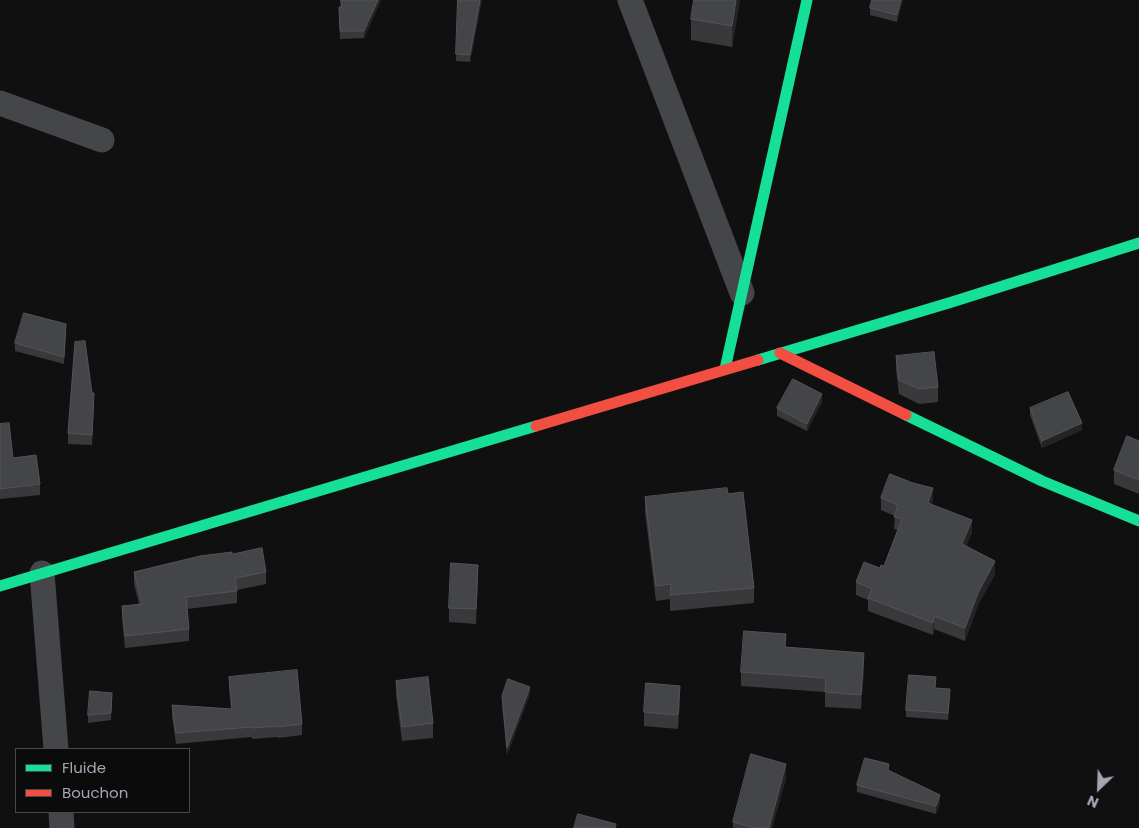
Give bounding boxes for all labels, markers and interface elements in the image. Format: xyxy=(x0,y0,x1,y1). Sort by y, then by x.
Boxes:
legend xyxy=(15,748,190,813)
text: Fluide xyxy=(62,757,106,778)
north arrow xyxy=(1074,763,1124,813)
text: Bouchon xyxy=(62,782,128,803)
text: N xyxy=(1084,790,1102,813)

